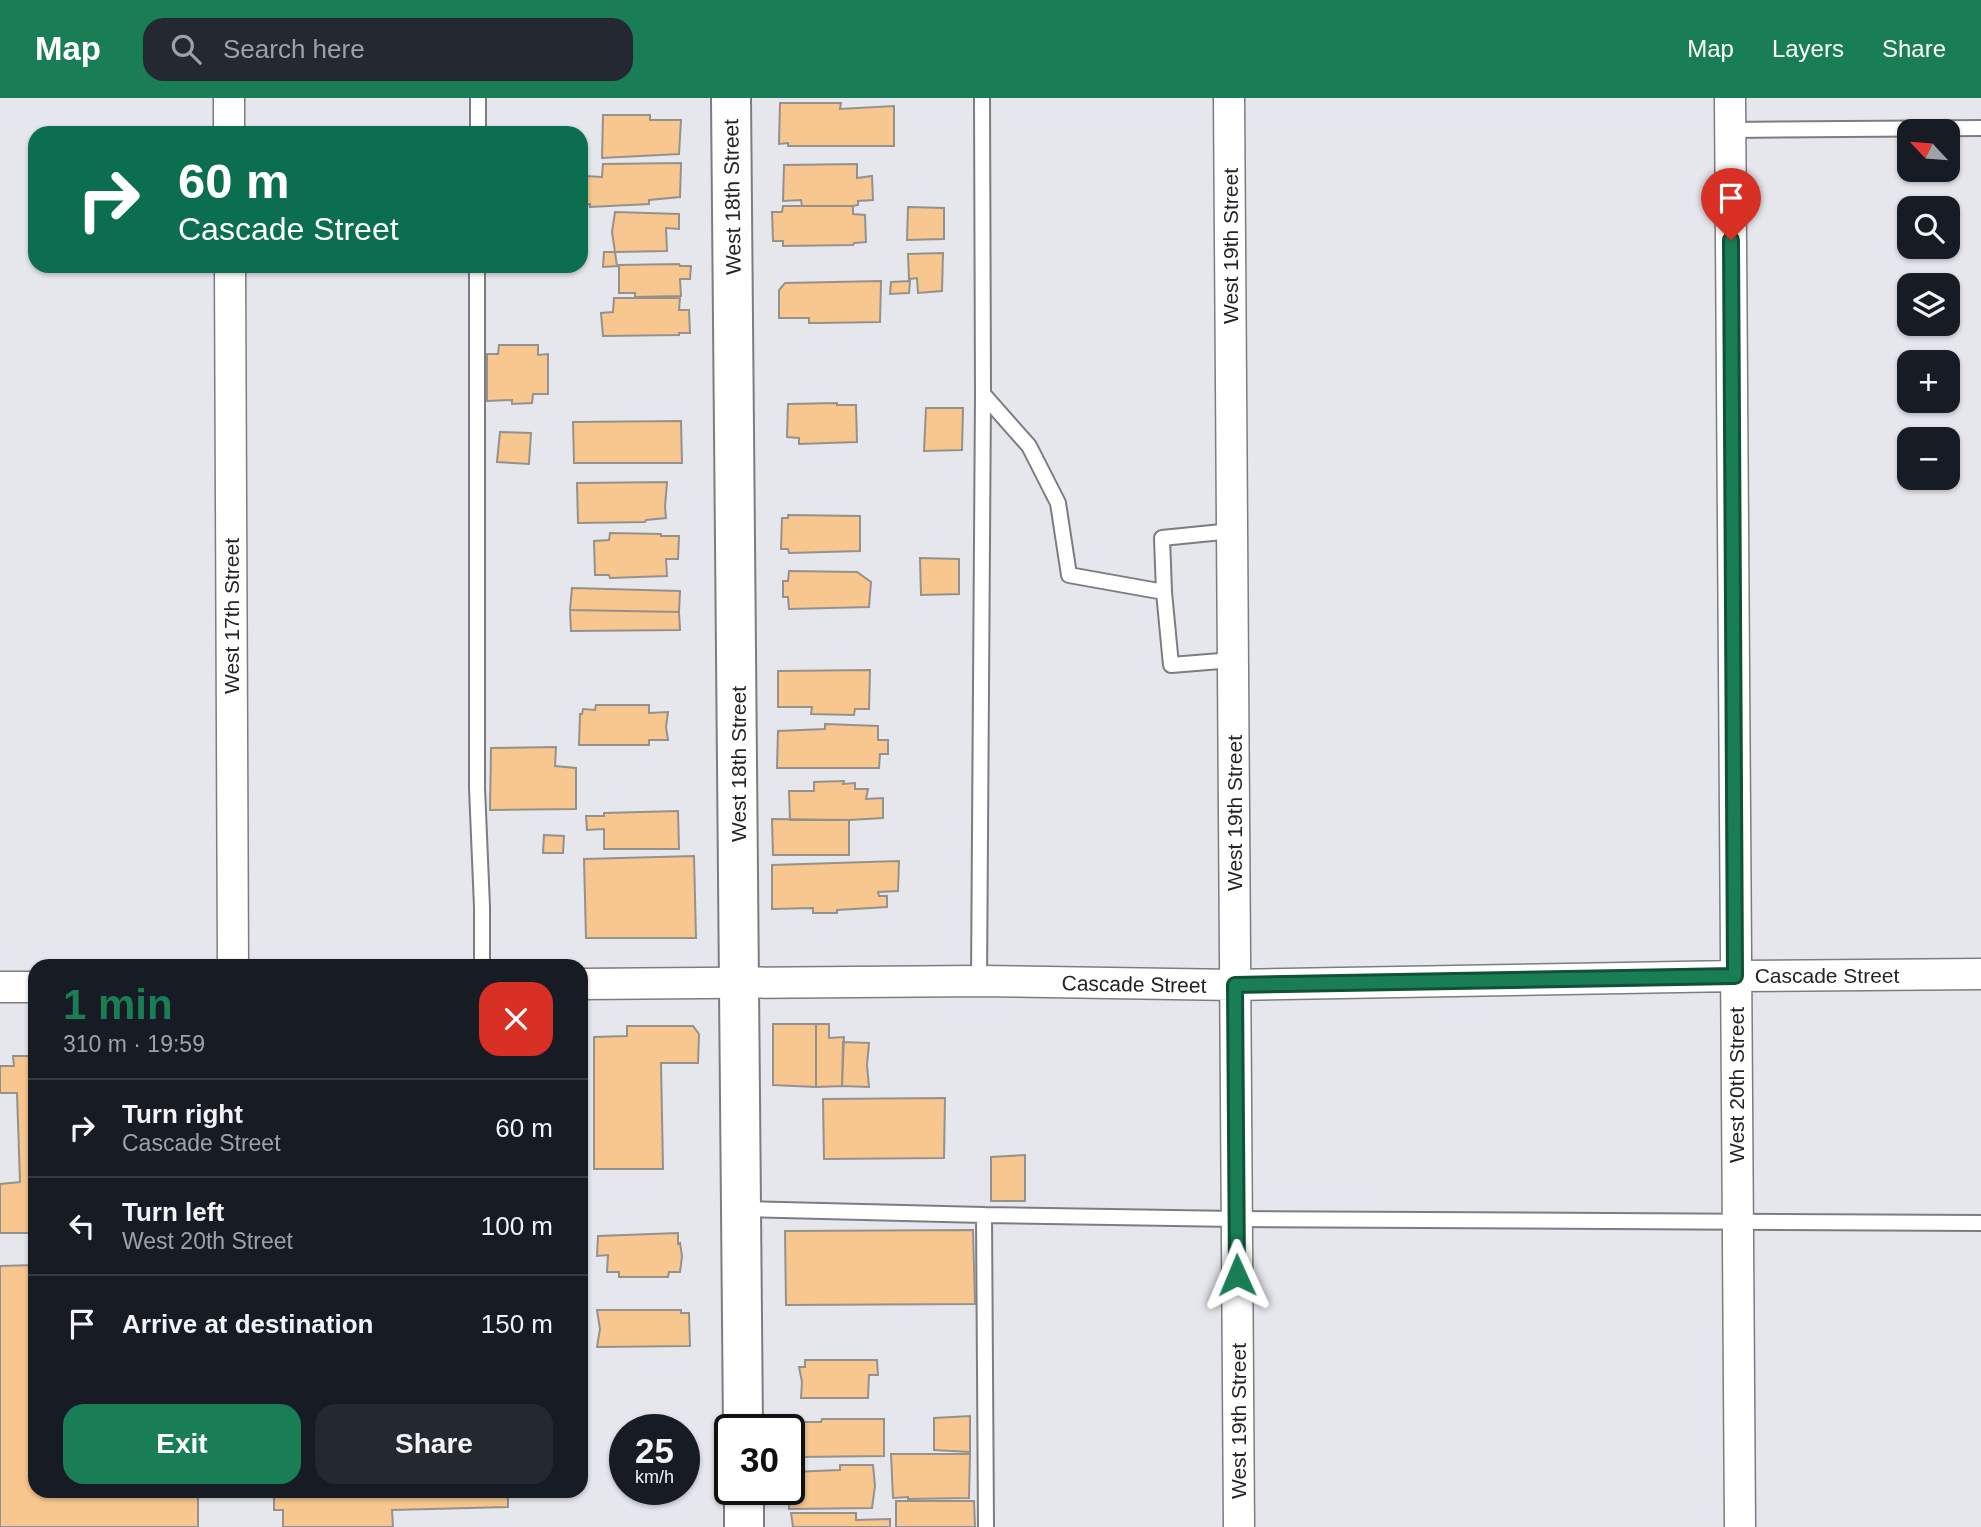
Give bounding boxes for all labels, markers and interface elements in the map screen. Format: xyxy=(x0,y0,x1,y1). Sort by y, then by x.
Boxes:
search box xyxy=(143,18,633,81)
text: Map xyxy=(35,30,101,67)
icon: search xyxy=(167,30,205,68)
text: Search here xyxy=(223,34,365,64)
text: Map xyxy=(1687,35,1734,62)
text: Layers xyxy=(1772,35,1844,62)
text: Share xyxy=(1882,35,1946,62)
street label: West 18th Street xyxy=(719,119,745,275)
north arrow xyxy=(1897,119,1960,182)
map controls xyxy=(1897,119,1960,490)
icon: right xyxy=(63,154,154,245)
text: 60 m xyxy=(178,154,290,208)
street label: West 19th Street xyxy=(1219,168,1242,324)
pin xyxy=(1701,168,1761,240)
icon: arrive xyxy=(1712,179,1750,217)
button: search xyxy=(1897,196,1960,259)
text: Cascade Street xyxy=(178,211,399,247)
button: layers xyxy=(1897,273,1960,336)
button: + xyxy=(1897,350,1960,413)
button: − xyxy=(1897,427,1960,490)
street label: West 17th Street xyxy=(220,538,243,694)
street label: West 18th Street xyxy=(727,686,750,842)
street label: West 19th Street xyxy=(1223,735,1246,891)
street label: Cascade Street xyxy=(1755,964,1900,987)
street label: Cascade Street xyxy=(1061,971,1207,997)
text: 1 min xyxy=(63,981,173,1028)
button: close xyxy=(479,982,553,1056)
street label: West 20th Street xyxy=(1725,1007,1748,1163)
text: 310 m · 19:59 xyxy=(63,1031,205,1057)
text: Turn right xyxy=(122,1099,243,1129)
icon: right xyxy=(63,1109,101,1147)
text: 60 m xyxy=(495,1113,553,1143)
text: Cascade Street xyxy=(122,1130,281,1156)
text: Turn left xyxy=(122,1197,224,1227)
icon: left xyxy=(63,1207,101,1245)
text: 100 m xyxy=(481,1211,553,1241)
text: West 20th Street xyxy=(122,1228,293,1254)
position arrow xyxy=(1200,1238,1274,1312)
icon: arrive xyxy=(63,1305,101,1343)
text: Arrive at destination xyxy=(122,1309,373,1339)
text: 150 m xyxy=(481,1309,553,1339)
street label: West 19th Street xyxy=(1227,1343,1250,1499)
button: Exit xyxy=(63,1404,301,1484)
button: Share xyxy=(315,1404,553,1484)
speed limit sign: 30 xyxy=(714,1414,805,1505)
text: 25 xyxy=(635,1431,674,1470)
text: km/h xyxy=(635,1467,674,1487)

